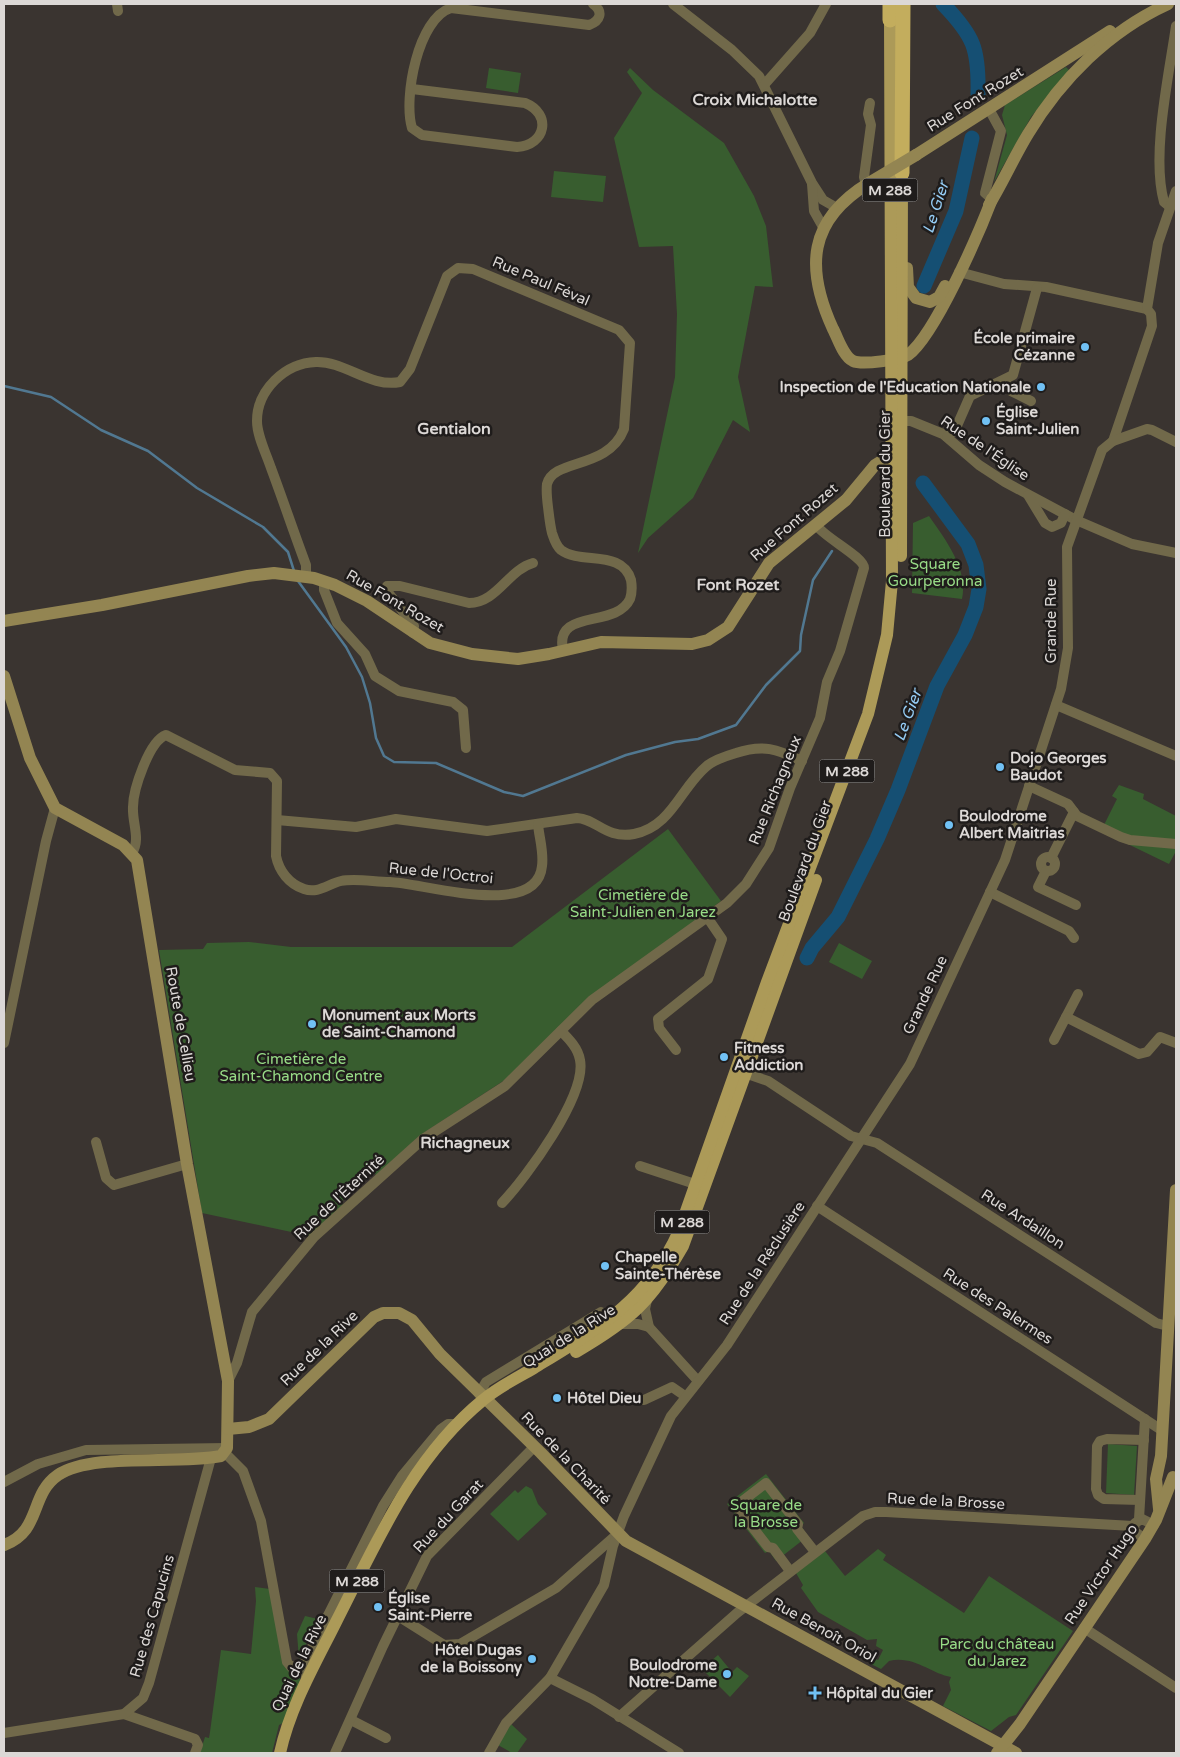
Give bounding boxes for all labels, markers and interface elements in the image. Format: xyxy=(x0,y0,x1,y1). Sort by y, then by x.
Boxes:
street label: Rue Font Rozet xyxy=(924,62,1027,136)
district label: Croix Michalotte xyxy=(693,90,817,110)
water label: Le Gier xyxy=(918,177,954,236)
road number: M 288 xyxy=(862,178,918,202)
street label: Rue Paul Féval xyxy=(490,252,592,310)
place label: École primaire Cézanne xyxy=(974,328,1076,364)
marker: École primaire Cézanne xyxy=(1079,341,1091,353)
place label: Inspection de l'Education Nationale xyxy=(780,378,1032,397)
marker: Inspection de l'Education Nationale xyxy=(1035,381,1047,393)
place label: Église Saint-Julien xyxy=(996,402,1079,438)
street label: Boulevard du Gier xyxy=(876,410,894,538)
street label: Rue de l'Église xyxy=(937,412,1033,484)
marker: Église Saint-Julien xyxy=(980,415,992,427)
district label: Gentialon xyxy=(417,419,491,439)
street label: Rue Font Rozet xyxy=(747,479,842,565)
park label: Square Gourperonna xyxy=(888,555,982,590)
street label: Rue Font Rozet xyxy=(343,566,447,636)
district label: Font Rozet xyxy=(697,575,780,595)
street label: Grande Rue xyxy=(1042,579,1060,663)
water label: Le Gier xyxy=(889,685,927,744)
street label: Rue Richagneux xyxy=(745,733,805,847)
place label: Dojo Georges Baudot xyxy=(1010,749,1107,784)
road number: M 288 xyxy=(820,759,874,782)
marker: Dojo Georges Baudot xyxy=(994,761,1006,773)
street label: Boulevard du Gier xyxy=(775,798,835,924)
place label: Boulodrome Albert Maitrias xyxy=(959,807,1065,842)
marker: Boulodrome Albert Maitrias xyxy=(943,819,955,831)
street label: Rue de l'Octroi xyxy=(388,859,494,887)
park label: Cimetière de Saint-Julien en Jarez xyxy=(570,886,716,921)
street label: Grande Rue xyxy=(899,953,951,1037)
street label: Route de Cellieu xyxy=(162,965,200,1083)
place label: Monument aux Morts de Saint-Chamond xyxy=(322,1006,476,1041)
marker: Monument aux Morts de Saint-Chamond xyxy=(306,1018,318,1030)
place label: Fitness Addiction xyxy=(734,1039,803,1074)
park label: Cimetière de Saint-Chamond Centre xyxy=(220,1050,382,1085)
marker: Fitness Addiction xyxy=(718,1051,730,1063)
district label: Richagneux xyxy=(420,1133,510,1153)
street label: Rue de l'Éternité xyxy=(290,1150,388,1244)
street label: Rue Ardaillon xyxy=(978,1185,1068,1253)
street label: Rue de la Réclusière xyxy=(715,1198,809,1328)
road number: M 288 xyxy=(654,1210,710,1234)
place label: Chapelle Sainte-Thérèse xyxy=(615,1248,722,1283)
marker: Chapelle Sainte-Thérèse xyxy=(599,1260,611,1272)
street label: Rue des Palermes xyxy=(940,1264,1056,1348)
street label: Quai de la Rive xyxy=(519,1300,619,1372)
street label: Rue de la Rive xyxy=(276,1306,362,1390)
place label: Hôtel Dieu xyxy=(567,1389,641,1407)
marker: Hôtel Dieu xyxy=(551,1392,563,1404)
street label: Rue de la Charité xyxy=(517,1408,615,1508)
street label: Rue du Garat xyxy=(409,1475,487,1557)
street label: Rue de la Brosse xyxy=(887,1489,1005,1513)
park label: Square de la Brosse xyxy=(730,1496,802,1531)
street label: Rue Victor Hugo xyxy=(1061,1520,1141,1628)
street label: Rue des Capucins xyxy=(126,1553,178,1679)
road number: M 288 xyxy=(330,1570,384,1592)
place label: Église Saint-Pierre xyxy=(388,1588,473,1624)
street label: Rue Benoît Oriol xyxy=(768,1594,880,1666)
marker: Église Saint-Pierre xyxy=(372,1601,384,1613)
street label: Quai de la Rive xyxy=(268,1611,330,1715)
park label: Parc du château du Jarez xyxy=(939,1635,1055,1670)
place label: Hôtel Dugas de la Boissony xyxy=(420,1641,522,1677)
marker: Hôtel Dugas de la Boissony xyxy=(526,1653,538,1665)
place label: Boulodrome Notre-Dame xyxy=(628,1656,718,1691)
marker: Boulodrome Notre-Dame xyxy=(721,1668,733,1680)
place label: Hôpital du Gier xyxy=(826,1684,933,1703)
marker: Hôpital du Gier xyxy=(808,1686,822,1700)

